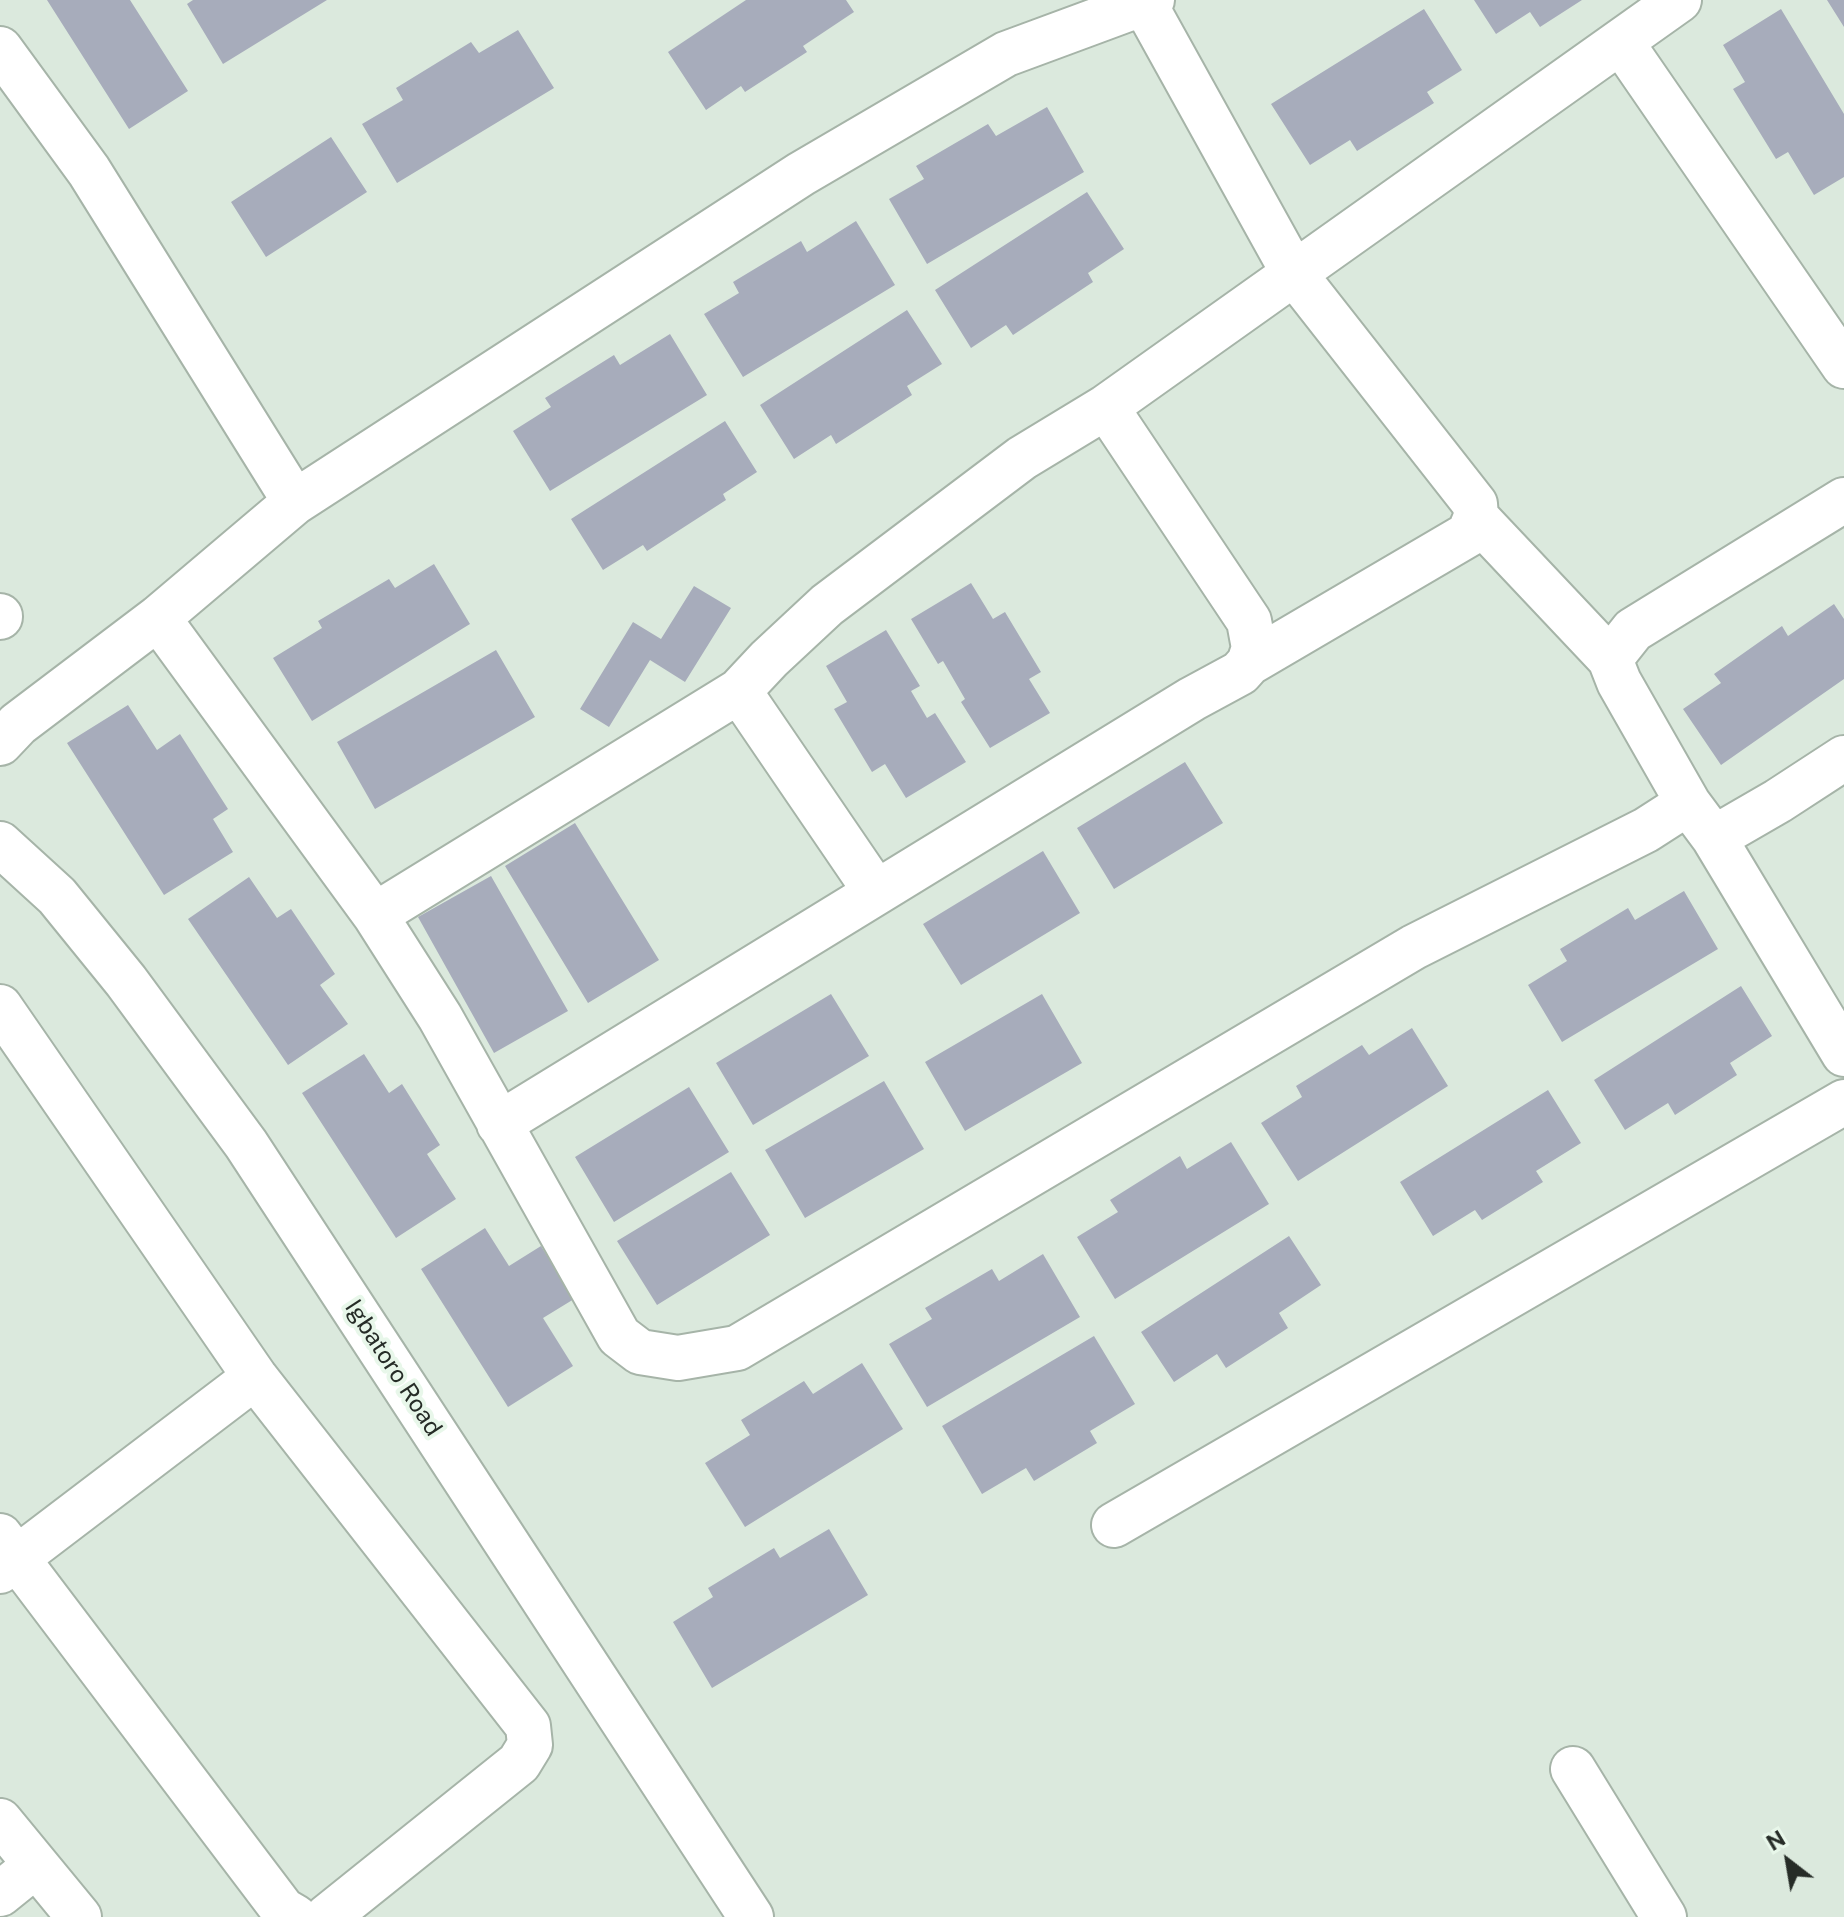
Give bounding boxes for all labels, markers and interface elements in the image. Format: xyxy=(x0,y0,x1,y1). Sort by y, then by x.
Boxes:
street label: Igbatoro Road xyxy=(338,1295,448,1441)
north arrow xyxy=(1748,1821,1828,1901)
text: N xyxy=(1762,1825,1790,1856)

